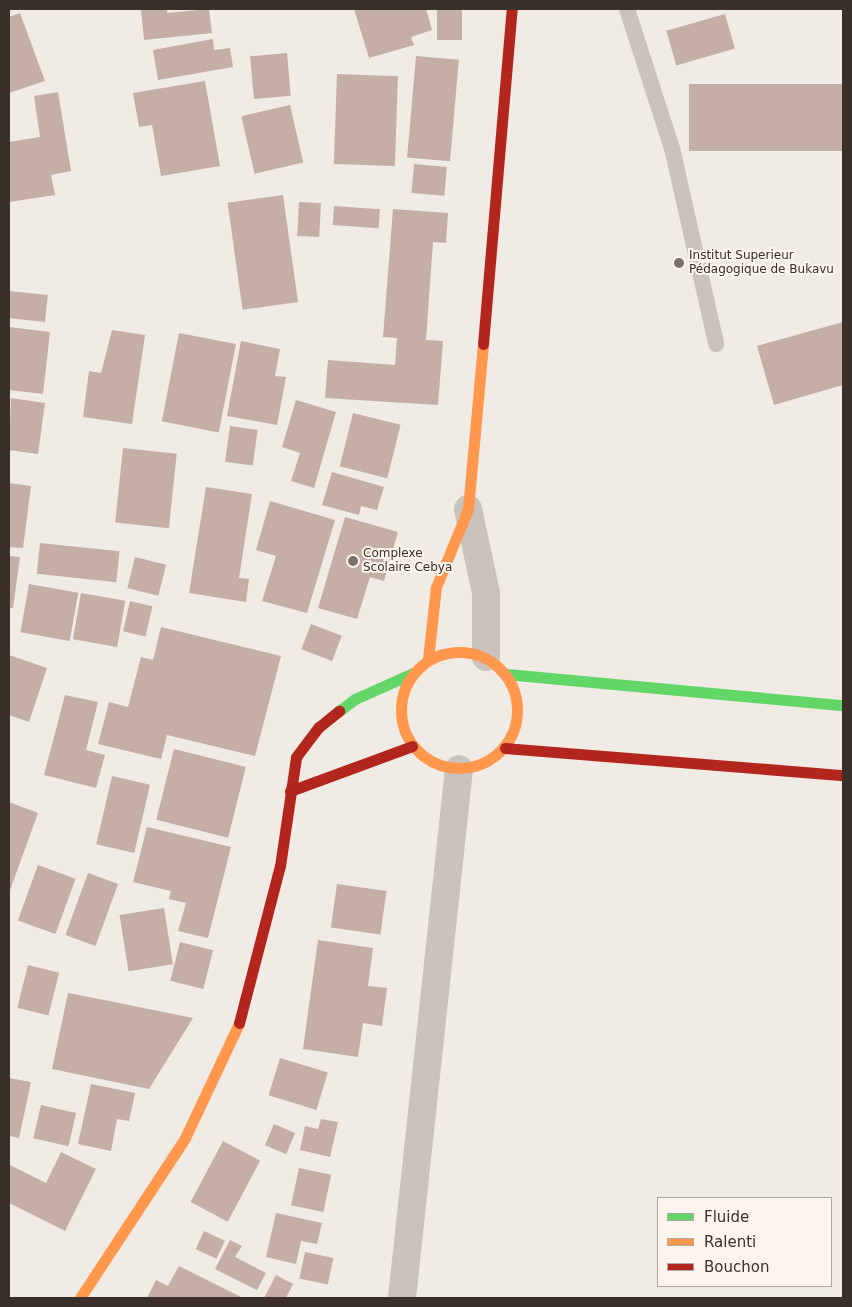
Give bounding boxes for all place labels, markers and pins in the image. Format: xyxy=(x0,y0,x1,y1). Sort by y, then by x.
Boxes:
place label: Institut Superieur Pédagogique de Bukavu xyxy=(689,249,834,277)
marker: Institut Superieur Pédagogique de Bukavu xyxy=(673,257,685,269)
place label: Complexe Scolaire Cebya xyxy=(363,547,452,575)
marker: Complexe Scolaire Cebya xyxy=(347,555,359,567)

